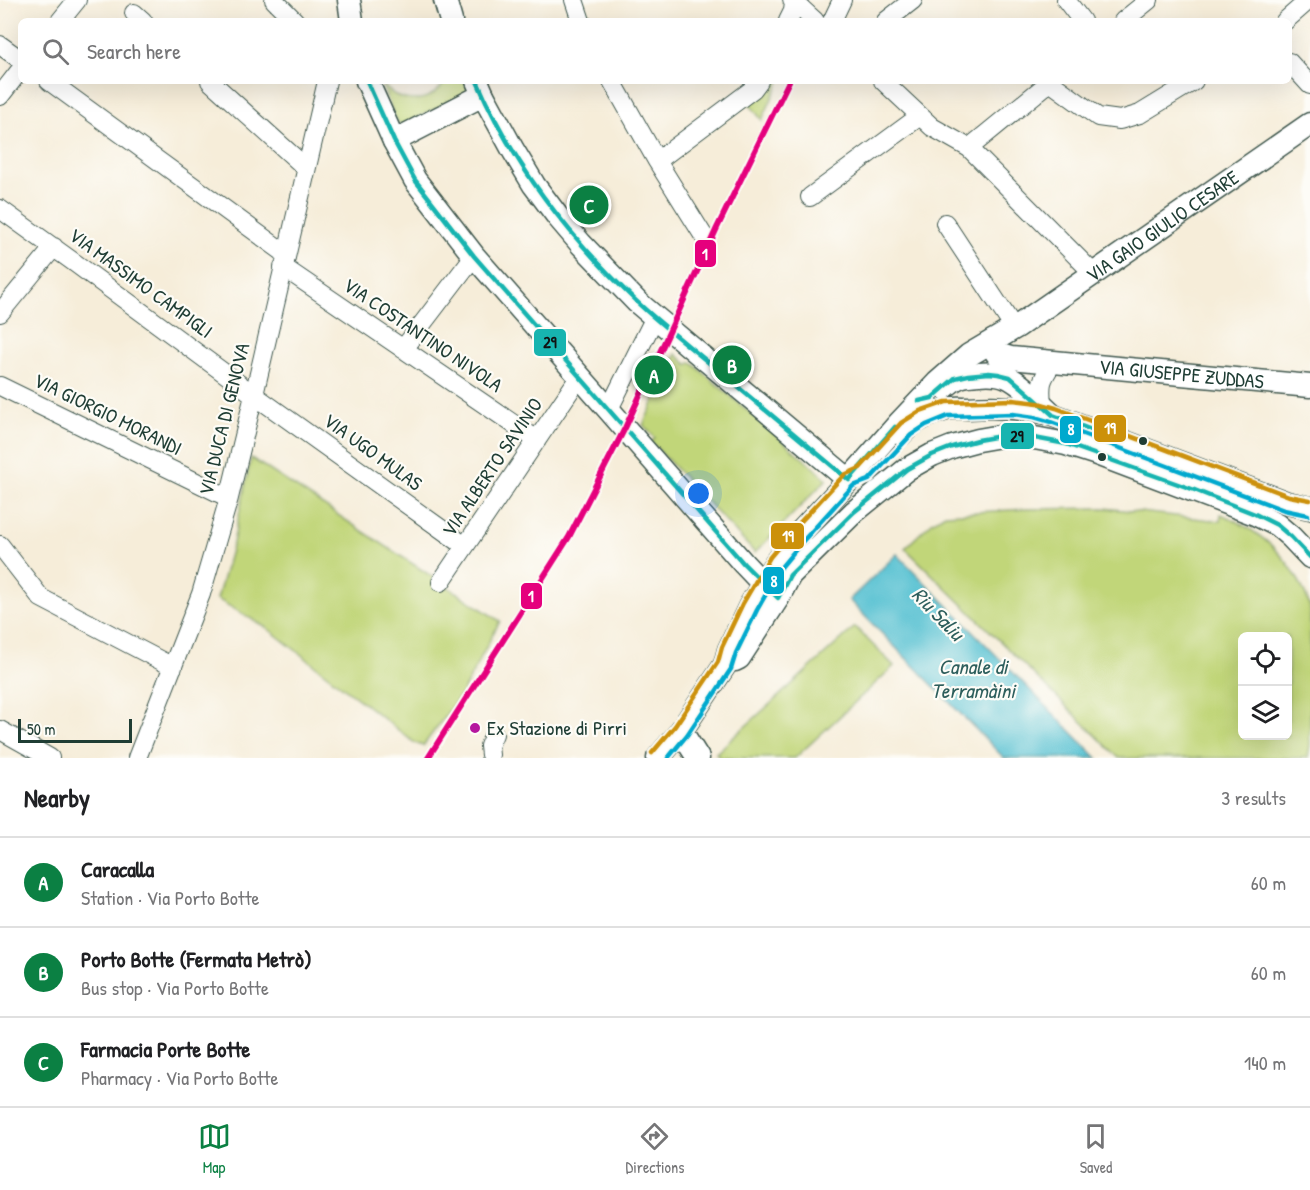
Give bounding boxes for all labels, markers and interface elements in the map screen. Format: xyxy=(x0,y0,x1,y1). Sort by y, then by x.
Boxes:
search box xyxy=(18,18,1292,84)
icon: search xyxy=(39,35,72,68)
text: Search here xyxy=(87,36,181,66)
street label: VIA GAIO GIULIO CESARE xyxy=(1080,163,1244,288)
pin: C xyxy=(570,182,608,228)
street label: VIA MASSIMO CAMPIGLI xyxy=(64,221,219,344)
line badge: 1 xyxy=(694,239,717,268)
text: 1 xyxy=(702,243,708,265)
street label: VIA COSTANTINO NIVOLA xyxy=(338,271,508,398)
line badge: 29 xyxy=(533,328,567,357)
text: 29 xyxy=(543,331,557,353)
street label: VIA DUCA DI GENOVA xyxy=(192,340,256,498)
pin: B xyxy=(712,342,752,388)
pin: A xyxy=(634,352,674,398)
street label: VIA GIUSEPPE ZUDDAS xyxy=(1098,352,1265,395)
street label: VIA GIORGIO MORANDI xyxy=(30,366,187,461)
street label: VIA ALBERTO SAVINIO xyxy=(435,392,548,541)
street label: VIA UGO MULAS xyxy=(318,407,428,497)
line badge: 19 xyxy=(1093,414,1127,443)
line badge: 8 xyxy=(1059,415,1082,444)
text: 19 xyxy=(1104,417,1116,439)
text: 8 xyxy=(1068,418,1075,440)
line badge: 29 xyxy=(1000,422,1035,450)
text: 29 xyxy=(1010,425,1024,447)
unlabelled marker xyxy=(1137,435,1149,447)
unlabelled marker xyxy=(1096,451,1108,463)
your location xyxy=(684,479,713,508)
line badge: 19 xyxy=(770,522,805,550)
text: 19 xyxy=(782,525,794,547)
line badge: 8 xyxy=(762,566,785,595)
text: 8 xyxy=(771,570,778,592)
water label: Riu Saliu xyxy=(906,581,972,648)
line badge: 1 xyxy=(520,582,543,610)
text: 1 xyxy=(528,585,534,607)
map controls xyxy=(1238,632,1292,740)
button: locate xyxy=(1238,632,1292,686)
water label: Canale di Terramàini xyxy=(931,652,1017,705)
button: layers xyxy=(1238,686,1292,740)
place label: Ex Stazione di Pirri xyxy=(487,714,627,741)
scale bar xyxy=(18,716,132,744)
text: 50 m xyxy=(27,718,56,740)
marker: Ex Stazione di Pirri xyxy=(468,721,482,735)
text: Nearby xyxy=(24,780,90,815)
text: 3 results xyxy=(1221,784,1286,811)
text: Caracalla xyxy=(81,854,154,884)
text: A xyxy=(39,869,48,896)
text: 60 m xyxy=(1251,869,1286,896)
text: Station · Via Porto Botte xyxy=(81,884,260,911)
text: Porto Botte (Fermata Metrò) xyxy=(81,944,312,974)
text: B xyxy=(38,959,49,986)
text: 60 m xyxy=(1251,959,1286,986)
text: Bus stop · Via Porto Botte xyxy=(81,974,269,1001)
text: Farmacia Porte Botte xyxy=(81,1034,250,1064)
text: C xyxy=(38,1049,49,1076)
text: 140 m xyxy=(1244,1049,1286,1076)
text: Pharmacy · Via Porto Botte xyxy=(81,1064,278,1091)
tab: Map xyxy=(198,1120,231,1178)
tab: Directions xyxy=(626,1120,684,1178)
tab: Saved xyxy=(1079,1120,1112,1178)

